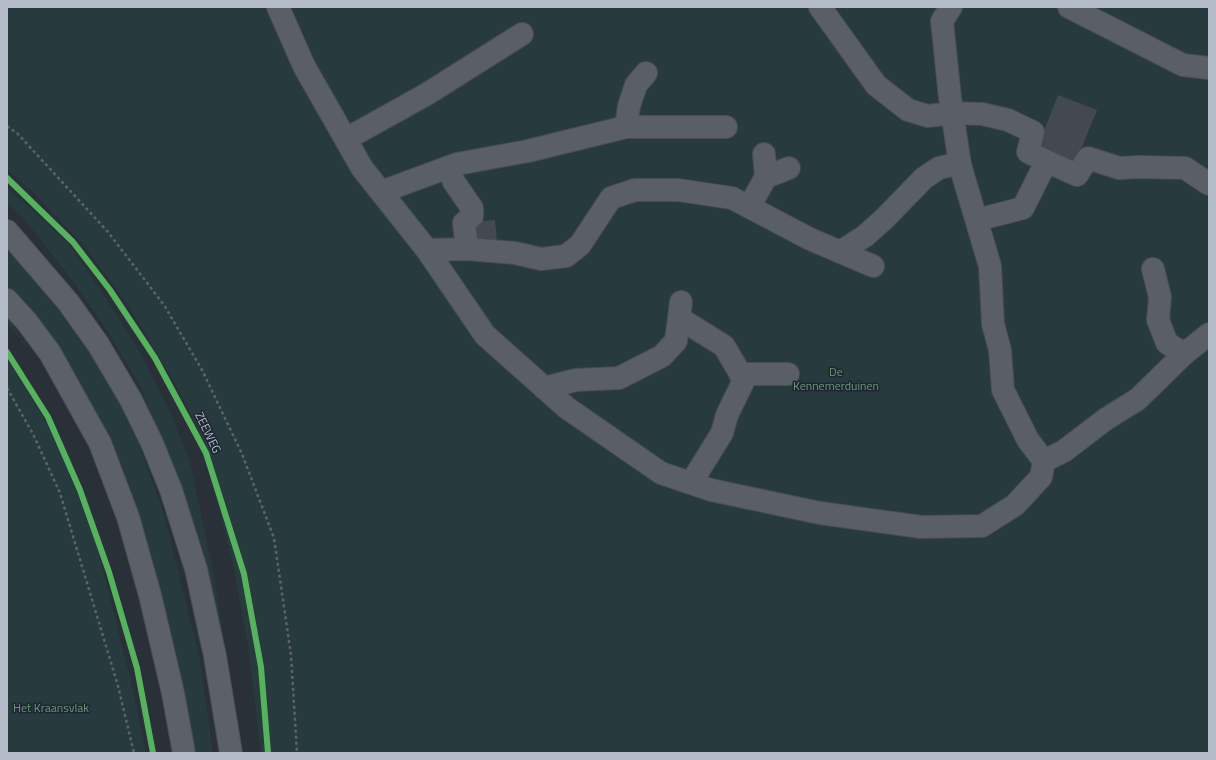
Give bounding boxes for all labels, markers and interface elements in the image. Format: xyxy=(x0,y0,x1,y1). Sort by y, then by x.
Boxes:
park label: De Kennemerduinen xyxy=(793,366,879,394)
street label: ZEEWEG xyxy=(191,410,223,456)
park label: Het Kraansvlak xyxy=(13,702,89,716)

